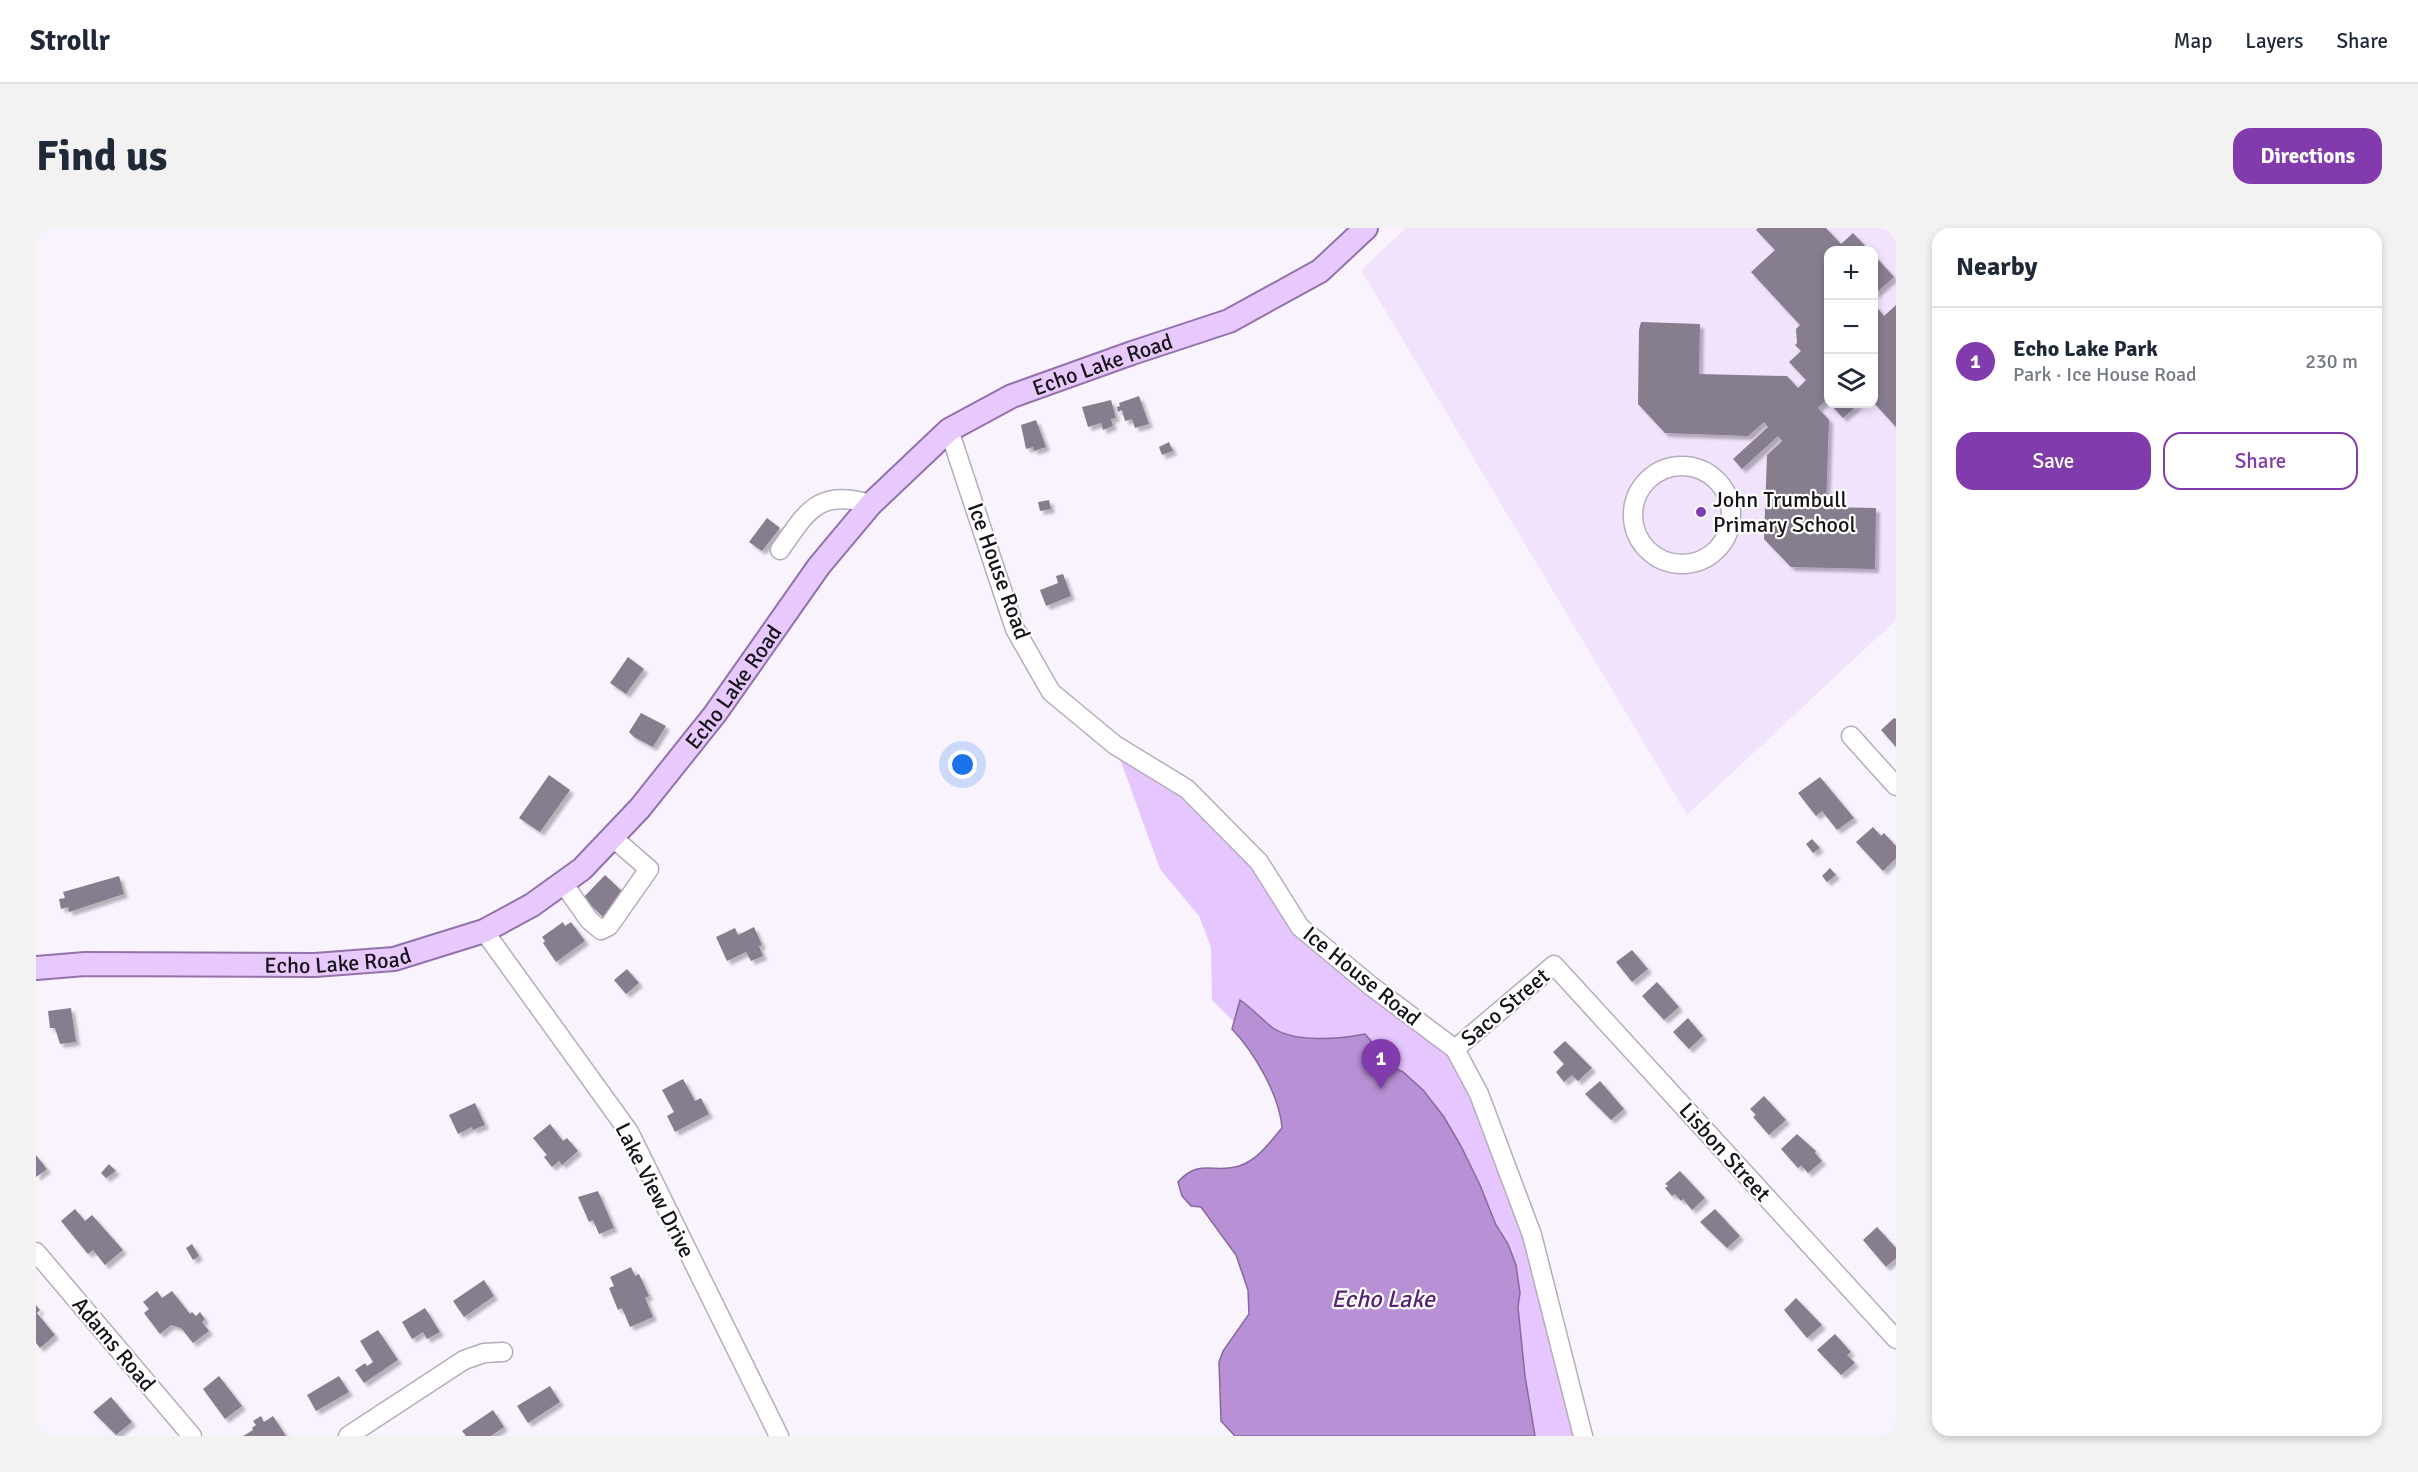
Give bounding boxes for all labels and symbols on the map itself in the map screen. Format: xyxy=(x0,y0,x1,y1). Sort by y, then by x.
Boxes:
street label: Echo Lake Road xyxy=(1029,327,1176,401)
place label: John Trumbull Primary School xyxy=(1713,486,1856,538)
street label: Ice House Road xyxy=(962,499,1036,643)
marker: John Trumbull Primary School xyxy=(1694,505,1708,519)
street label: Echo Lake Road xyxy=(679,619,787,754)
your location xyxy=(948,750,977,779)
street label: Ice House Road xyxy=(1298,920,1426,1032)
street label: Echo Lake Road xyxy=(264,941,414,979)
street label: Saco Street xyxy=(1455,962,1555,1052)
pin: 1 xyxy=(1362,1040,1400,1089)
street label: Lisbon Street xyxy=(1674,1097,1777,1207)
street label: Lake View Drive xyxy=(609,1118,701,1262)
water label: Echo Lake xyxy=(1331,1284,1436,1314)
street label: Adams Road xyxy=(67,1291,161,1397)

